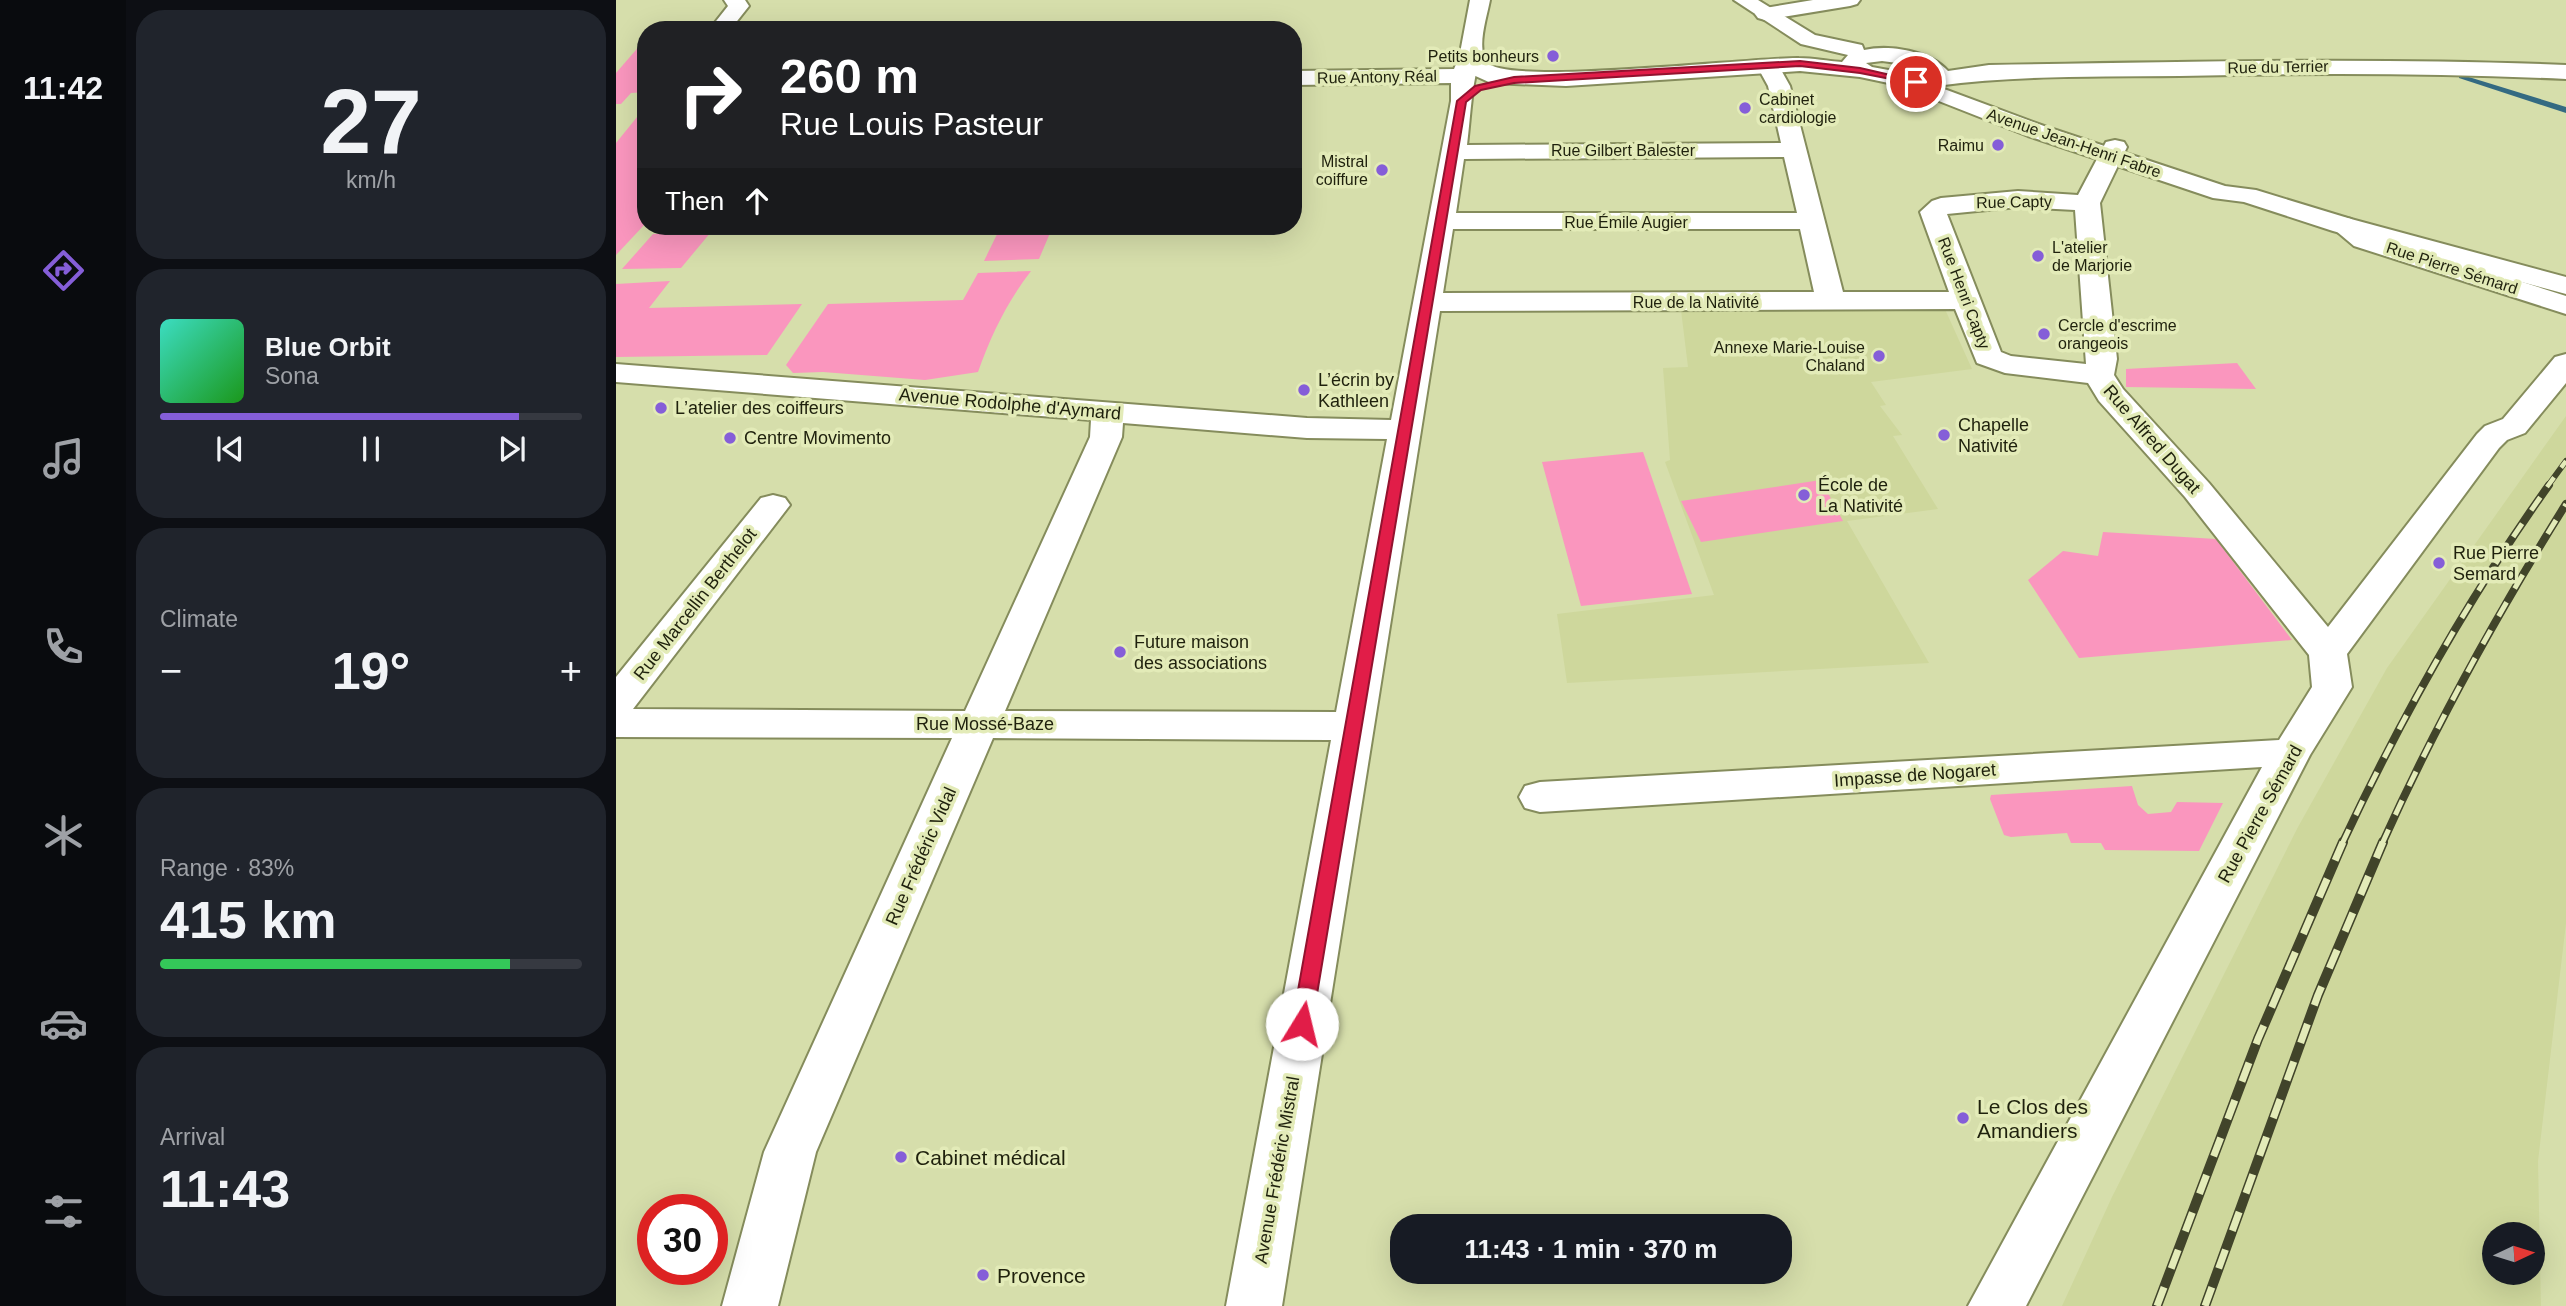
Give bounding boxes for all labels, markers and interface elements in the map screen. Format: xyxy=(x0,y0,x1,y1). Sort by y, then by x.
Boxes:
place label: Petits bonheurs xyxy=(1428,48,1539,65)
marker: Petits bonheurs xyxy=(1545,48,1561,64)
icon: right xyxy=(665,49,756,140)
text: 260 m xyxy=(780,49,919,103)
pin xyxy=(1886,52,1946,112)
street label: Rue du Terrier xyxy=(2227,58,2329,76)
icon: arrive xyxy=(1897,63,1935,101)
street label: Rue Antony Réal xyxy=(1317,67,1437,87)
text: 11:42 xyxy=(23,70,103,106)
text: 27 xyxy=(320,71,422,172)
place label: Cabinet cardiologie xyxy=(1759,91,1836,126)
marker: Cabinet cardiologie xyxy=(1737,100,1753,116)
street label: Avenue Jean-Henri Fabre xyxy=(1985,105,2163,181)
text: Rue Louis Pasteur xyxy=(780,106,1043,142)
place label: Raimu xyxy=(1938,137,1984,154)
marker: Raimu xyxy=(1990,137,2006,153)
street label: Rue Gilbert Balester xyxy=(1551,142,1696,159)
place label: Mistral coiffure xyxy=(1316,153,1368,188)
marker: Mistral coiffure xyxy=(1374,162,1390,178)
text: km/h xyxy=(346,167,396,193)
icon: ahead xyxy=(738,182,776,220)
text: Then xyxy=(665,186,724,216)
street label: Rue Capty xyxy=(1976,193,2052,211)
street label: Rue Émile Augier xyxy=(1564,213,1688,231)
street label: Rue Henri Capty xyxy=(1935,235,1993,351)
place label: L'atelier de Marjorie xyxy=(2052,239,2132,274)
street label: Rue Pierre Sémard xyxy=(2384,239,2520,297)
icon: directions xyxy=(39,246,88,295)
marker: L'atelier de Marjorie xyxy=(2030,248,2046,264)
street label: Rue de la Nativité xyxy=(1633,294,1759,311)
place label: Cercle d'escrime orangeois xyxy=(2058,317,2177,352)
marker: Cercle d'escrime orangeois xyxy=(2036,326,2052,342)
text: Blue Orbit xyxy=(265,332,391,362)
place label: Annexe Marie-Louise Chaland xyxy=(1714,339,1865,374)
marker: Annexe Marie-Louise Chaland xyxy=(1871,348,1887,364)
text: Sona xyxy=(265,363,319,389)
place label: L’écrin by Kathleen xyxy=(1318,370,1394,411)
street label: Rue Alfred Dugat xyxy=(2099,381,2205,497)
marker: L’écrin by Kathleen xyxy=(1296,382,1312,398)
street label: Avenue Rodolphe d'Aymard xyxy=(898,384,1122,424)
place label: L’atelier des coiffeurs xyxy=(675,398,844,418)
marker: L’atelier des coiffeurs xyxy=(653,400,669,416)
place label: Chapelle Nativité xyxy=(1958,415,2029,456)
marker: Chapelle Nativité xyxy=(1936,427,1952,443)
place label: Centre Movimento xyxy=(744,428,891,448)
icon: previous xyxy=(211,430,249,468)
icon: pause xyxy=(352,430,390,468)
icon: next xyxy=(493,430,531,468)
marker: Centre Movimento xyxy=(722,430,738,446)
icon: music xyxy=(39,434,88,483)
place label: École de La Nativité xyxy=(1818,475,1903,516)
marker: École de La Nativité xyxy=(1796,487,1812,503)
street label: Rue Marcellin Berthelot xyxy=(630,524,760,684)
place label: Rue Pierre Semard xyxy=(2453,543,2539,584)
marker: Rue Pierre Semard xyxy=(2431,555,2447,571)
text: Climate xyxy=(160,606,238,632)
icon: phone xyxy=(39,622,88,671)
place label: Future maison des associations xyxy=(1134,632,1267,673)
text: 19° xyxy=(332,642,410,700)
marker: Future maison des associations xyxy=(1112,644,1128,660)
text: − xyxy=(160,650,182,692)
text: + xyxy=(560,650,582,692)
street label: Rue Mossé-Baze xyxy=(916,714,1054,734)
street label: Rue Pierre Sémard xyxy=(2214,742,2306,886)
street label: Impasse de Nogaret xyxy=(1833,759,1997,791)
street label: Rue Frédéric Vidal xyxy=(882,784,960,928)
icon: climate xyxy=(39,811,88,860)
text: Range · 83% xyxy=(160,855,294,881)
text: 415 km xyxy=(160,891,336,949)
position arrow xyxy=(1265,987,1339,1061)
icon: car xyxy=(39,999,88,1048)
street label: Avenue Frédéric Mistral xyxy=(1251,1075,1303,1265)
place label: Le Clos des Amandiers xyxy=(1977,1095,2088,1142)
marker: Le Clos des Amandiers xyxy=(1955,1110,1971,1126)
text: Arrival xyxy=(160,1124,225,1150)
place label: Cabinet médical xyxy=(915,1146,1066,1169)
marker: Cabinet médical xyxy=(893,1149,909,1165)
text: 11:43 xyxy=(160,1160,290,1218)
icon: filters xyxy=(39,1187,88,1236)
speed limit sign: 30 xyxy=(637,1194,728,1285)
north arrow xyxy=(2482,1222,2544,1284)
map controls xyxy=(2482,1222,2545,1285)
text: 11:43 · 1 min · 370 m xyxy=(1465,1234,1717,1264)
place label: Provence xyxy=(997,1264,1086,1287)
marker: Provence xyxy=(975,1267,991,1283)

